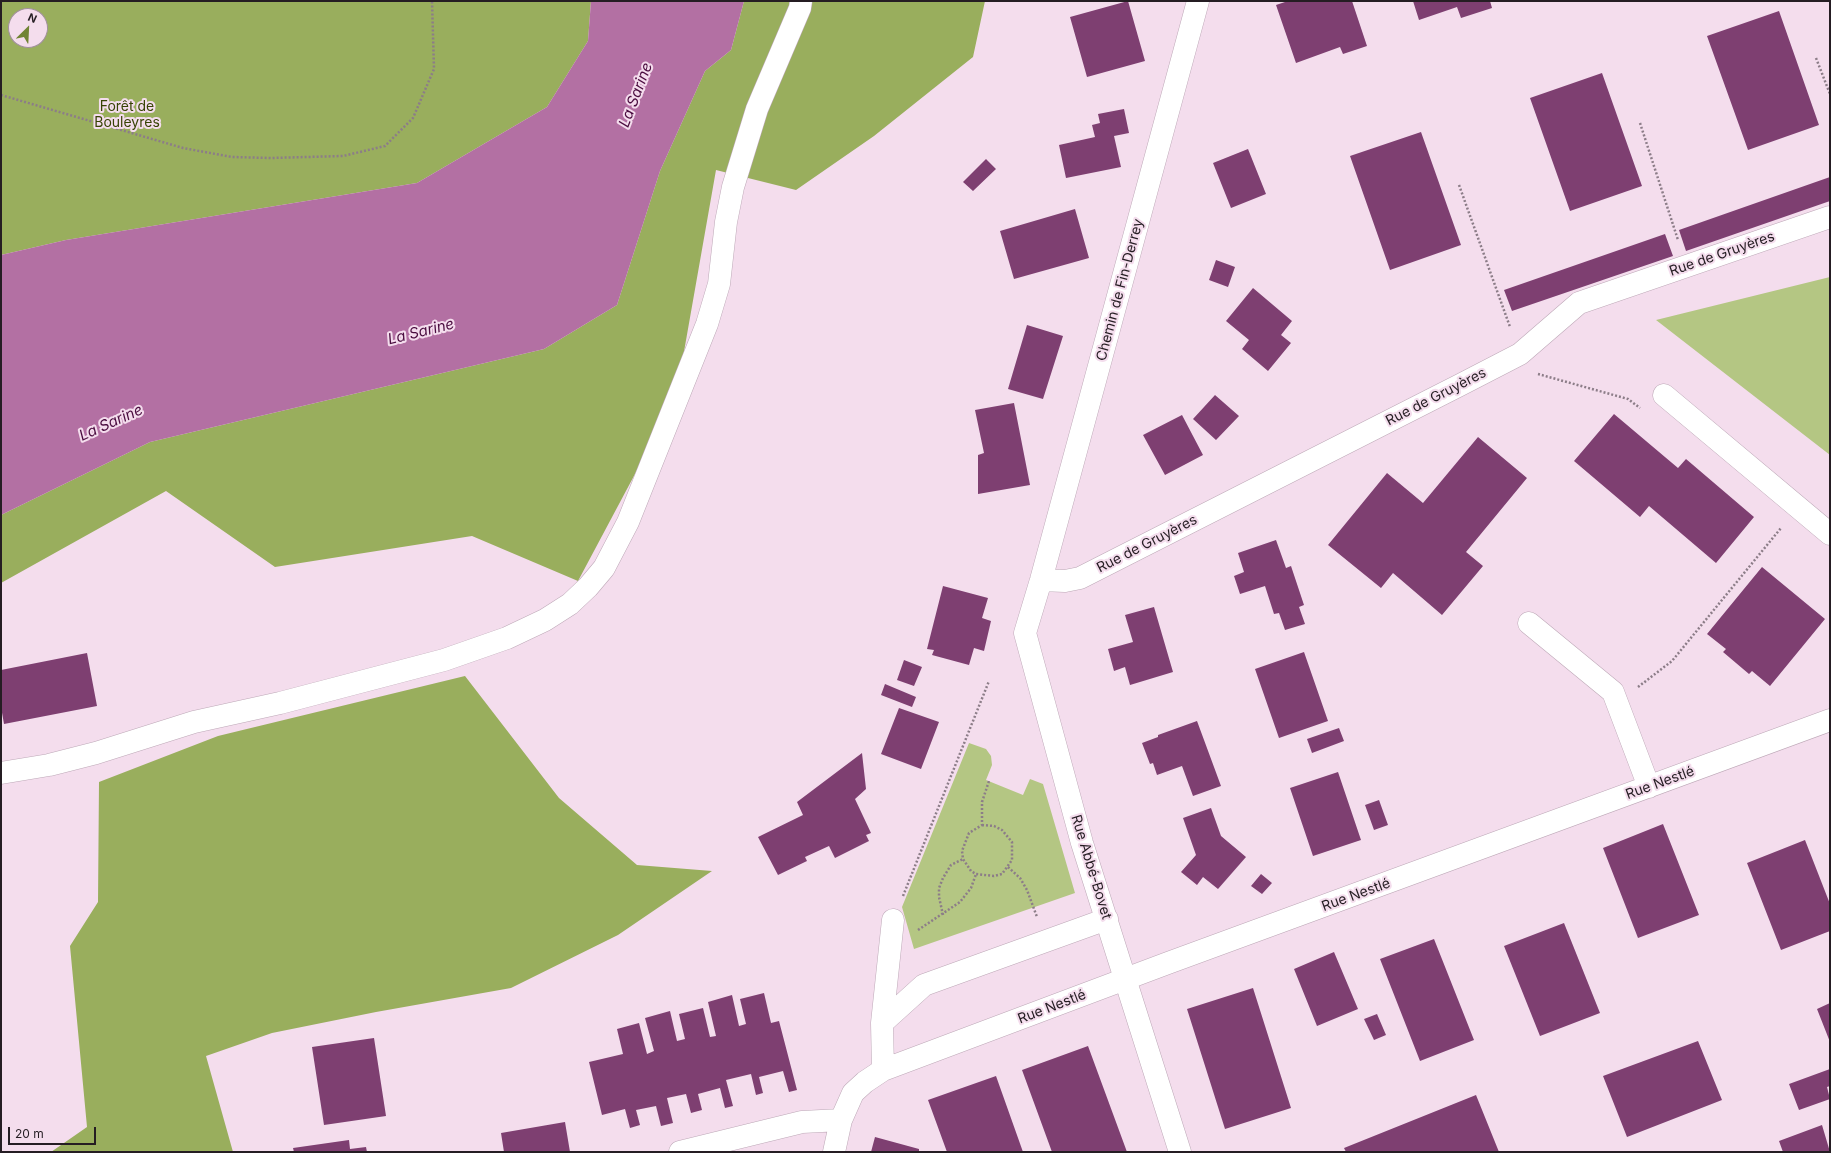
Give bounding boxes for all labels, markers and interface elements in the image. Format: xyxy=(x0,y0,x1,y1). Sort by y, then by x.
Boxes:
north arrow xyxy=(8,8,48,48)
text: N xyxy=(26,10,39,26)
water label: La Sarine xyxy=(615,60,657,130)
park label: Forêt de Bouleyres xyxy=(94,99,160,132)
street label: Chemin de Fin-Derrey xyxy=(1093,217,1147,363)
street label: Rue de Gruyères xyxy=(1667,228,1777,280)
water label: La Sarine xyxy=(386,315,456,349)
street label: Rue de Gruyères xyxy=(1383,364,1489,430)
water label: La Sarine xyxy=(76,401,146,445)
street label: Rue de Gruyères xyxy=(1094,511,1200,577)
street label: Rue Nestlé xyxy=(1623,763,1697,803)
street label: Rue Abbé-Bovet xyxy=(1067,813,1115,921)
street label: Rue Nestlé xyxy=(1319,875,1393,915)
street label: Rue Nestlé xyxy=(1016,986,1088,1028)
scale bar xyxy=(10,1119,98,1145)
text: 20 m xyxy=(15,1126,44,1141)

